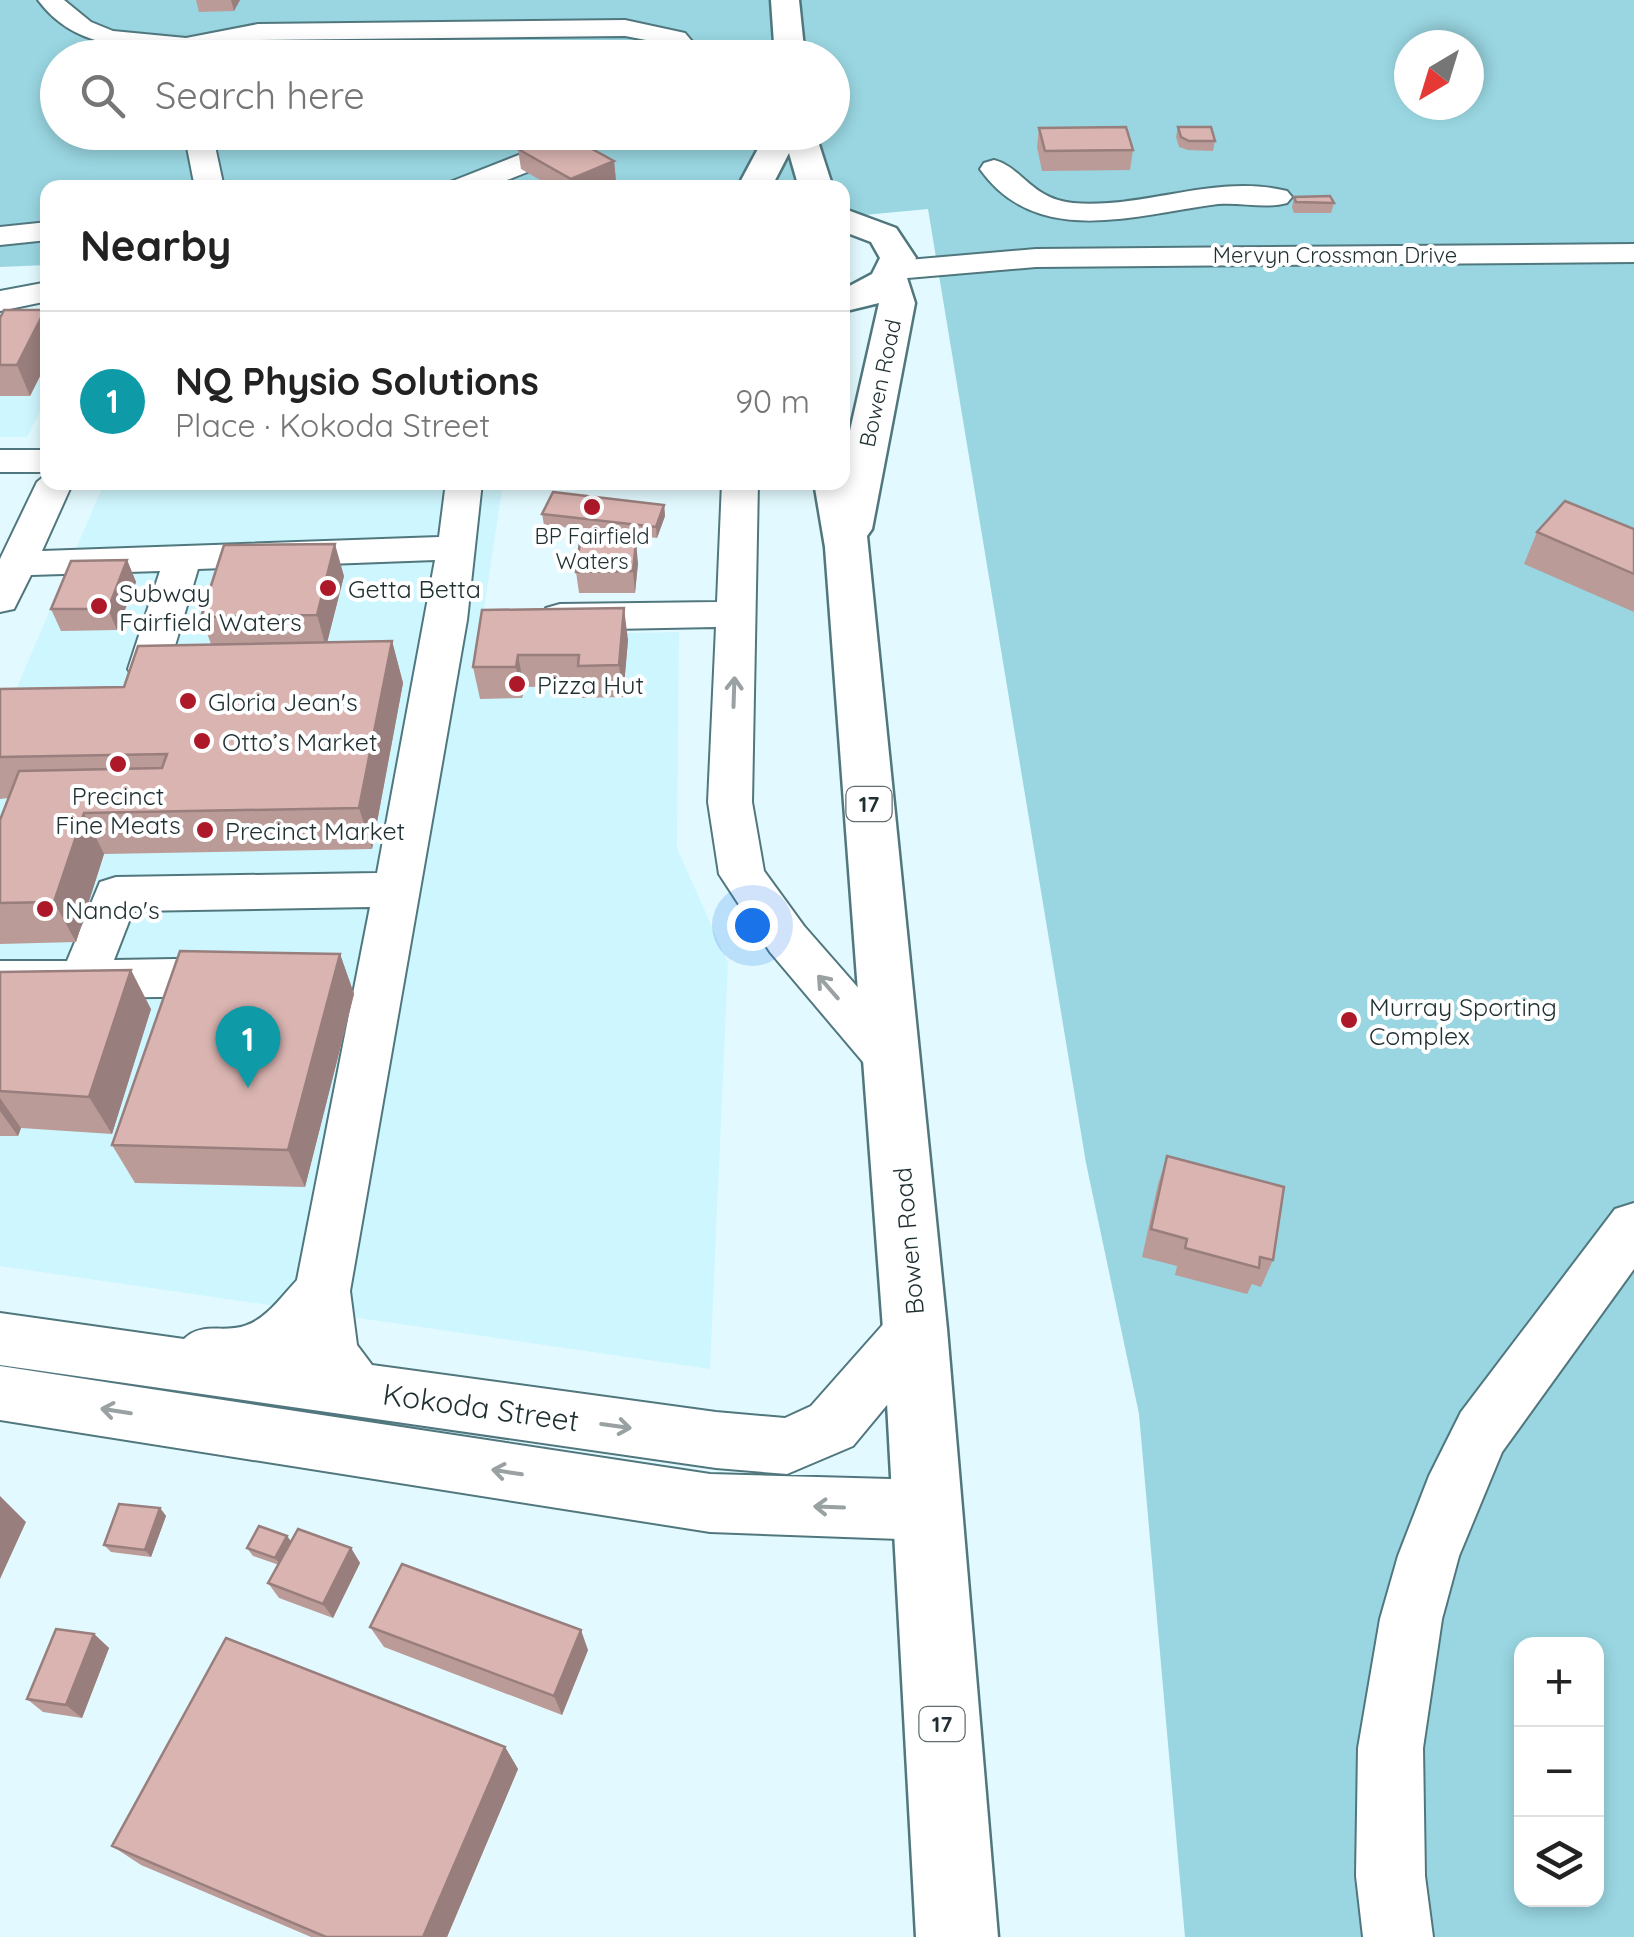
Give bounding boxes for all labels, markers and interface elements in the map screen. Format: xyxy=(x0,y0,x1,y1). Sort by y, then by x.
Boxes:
north arrow xyxy=(1394,30,1484,120)
search box xyxy=(40,40,850,150)
icon: search xyxy=(75,68,130,123)
text: Search here xyxy=(155,71,365,119)
text: Nearby xyxy=(80,219,231,272)
street label: Mervyn Crossman Drive xyxy=(1213,241,1457,269)
street label: Bowen Road xyxy=(853,317,907,449)
text: NQ Physio Solutions xyxy=(175,357,539,405)
text: 1 xyxy=(106,381,119,421)
text: 90 m xyxy=(735,381,810,421)
text: Place · Kokoda Street xyxy=(175,405,490,445)
marker: BP Fairfield Waters xyxy=(581,496,603,518)
place label: BP Fairfield Waters xyxy=(534,522,650,575)
place label: Getta Betta xyxy=(348,573,481,604)
place label: Subway Fairfield Waters xyxy=(119,577,302,637)
marker: Getta Betta xyxy=(317,577,339,599)
marker: Subway Fairfield Waters xyxy=(88,595,110,617)
place label: Pizza Hut xyxy=(537,669,644,700)
marker: Pizza Hut xyxy=(506,673,528,695)
one-way arrow xyxy=(725,677,744,709)
place label: Gloria Jean's xyxy=(208,686,358,717)
marker: Gloria Jean's xyxy=(177,690,199,712)
place label: Otto’s Market xyxy=(222,726,377,757)
marker: Otto’s Market xyxy=(191,730,213,752)
marker: Precinct Fine Meats xyxy=(107,753,129,775)
place label: Precinct Fine Meats xyxy=(55,780,181,840)
road number: 17 xyxy=(846,787,892,821)
place label: Precinct Market xyxy=(225,815,405,846)
marker: Precinct Market xyxy=(194,819,216,841)
place label: Nando's xyxy=(65,894,160,925)
marker: Nando's xyxy=(34,898,56,920)
your location xyxy=(727,900,778,951)
one-way arrow xyxy=(817,975,840,1000)
place label: Murray Sporting Complex xyxy=(1369,991,1557,1051)
pin: 1 xyxy=(216,1006,280,1088)
marker: Murray Sporting Complex xyxy=(1338,1009,1360,1031)
street label: Bowen Road xyxy=(886,1166,930,1316)
street label: Kokoda Street xyxy=(380,1374,582,1440)
one-way arrow xyxy=(101,1402,133,1420)
one-way arrow xyxy=(600,1417,632,1436)
one-way arrow xyxy=(491,1463,523,1481)
one-way arrow xyxy=(814,1497,846,1516)
map controls xyxy=(1514,1637,1604,1907)
button: + xyxy=(1514,1637,1604,1727)
road number: 17 xyxy=(920,1707,964,1741)
button: − xyxy=(1514,1727,1604,1817)
button: layers xyxy=(1514,1817,1604,1907)

